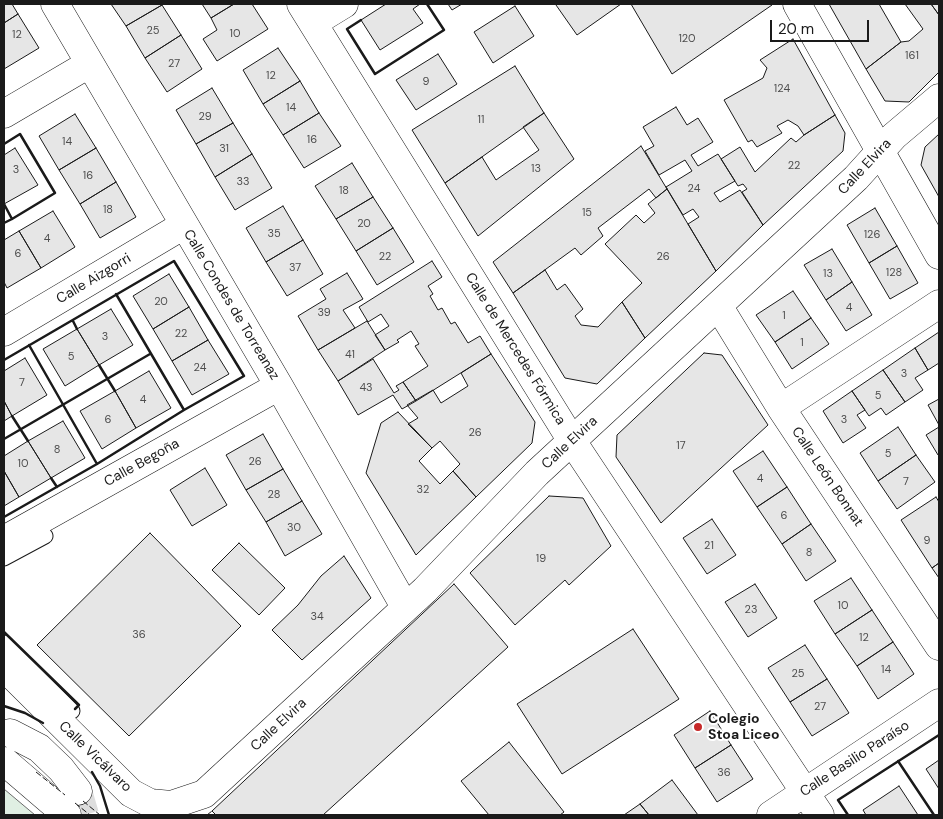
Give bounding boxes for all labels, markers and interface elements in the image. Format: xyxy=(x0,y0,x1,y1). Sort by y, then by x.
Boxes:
scale bar xyxy=(773,10,872,42)
text: 20 m xyxy=(778,19,814,39)
house number: 25 xyxy=(146,24,160,38)
house number: 10 xyxy=(230,27,240,41)
house number: 12 xyxy=(12,28,22,42)
house number: 120 xyxy=(678,32,696,46)
house number: 161 xyxy=(905,49,919,63)
house number: 27 xyxy=(168,57,180,71)
house number: 12 xyxy=(266,69,276,83)
house number: 9 xyxy=(423,75,429,89)
house number: 124 xyxy=(774,82,790,96)
house number: 14 xyxy=(286,101,296,115)
house number: 29 xyxy=(198,110,212,124)
house number: 11 xyxy=(478,113,484,127)
house number: 16 xyxy=(307,133,317,147)
house number: 14 xyxy=(62,135,72,149)
street label: Calle Elvira xyxy=(835,136,895,198)
house number: 31 xyxy=(219,142,229,156)
house number: 22 xyxy=(788,159,800,173)
house number: 13 xyxy=(531,162,541,176)
house number: 3 xyxy=(13,163,19,177)
house number: 16 xyxy=(83,169,93,183)
house number: 33 xyxy=(236,175,250,189)
house number: 24 xyxy=(688,182,700,196)
house number: 18 xyxy=(339,184,349,198)
house number: 18 xyxy=(103,203,113,217)
house number: 15 xyxy=(582,206,592,220)
house number: 20 xyxy=(357,217,371,231)
street label: Calle Condes de Torreanaz xyxy=(179,227,283,383)
house number: 35 xyxy=(267,227,281,241)
house number: 126 xyxy=(864,228,880,242)
house number: 4 xyxy=(44,232,50,246)
house number: 6 xyxy=(15,247,21,261)
street label: Calle Aizgorri xyxy=(54,250,134,308)
house number: 22 xyxy=(379,250,391,264)
house number: 26 xyxy=(656,250,670,264)
house number: 37 xyxy=(289,261,301,275)
house number: 128 xyxy=(886,266,902,280)
house number: 13 xyxy=(823,267,833,281)
street label: Calle de Mercedes Fórmica xyxy=(461,270,569,428)
house number: 20 xyxy=(154,295,168,309)
house number: 4 xyxy=(846,301,852,315)
house number: 39 xyxy=(317,306,331,320)
house number: 1 xyxy=(782,309,786,323)
house number: 22 xyxy=(175,327,187,341)
house number: 3 xyxy=(102,330,108,344)
house number: 1 xyxy=(800,336,804,350)
house number: 41 xyxy=(345,348,355,362)
house number: 5 xyxy=(68,350,74,364)
house number: 24 xyxy=(194,361,206,375)
house number: 3 xyxy=(901,367,907,381)
house number: 7 xyxy=(19,376,25,390)
house number: 43 xyxy=(359,381,373,395)
house number: 5 xyxy=(875,389,881,403)
house number: 4 xyxy=(140,393,146,407)
house number: 6 xyxy=(105,413,111,427)
street label: Calle Elvira xyxy=(539,413,601,473)
house number: 3 xyxy=(841,413,847,427)
street label: Calle León Bonnat xyxy=(787,424,867,530)
house number: 26 xyxy=(468,426,482,440)
street label: Calle Begoña xyxy=(101,435,183,491)
house number: 17 xyxy=(676,439,686,453)
house number: 8 xyxy=(54,443,60,457)
house number: 5 xyxy=(885,447,891,461)
house number: 26 xyxy=(248,455,262,469)
house number: 10 xyxy=(18,457,28,471)
house number: 4 xyxy=(757,472,763,486)
house number: 7 xyxy=(903,475,909,489)
house number: 32 xyxy=(417,483,429,497)
house number: 28 xyxy=(268,488,280,502)
house number: 6 xyxy=(781,509,787,523)
house number: 30 xyxy=(287,521,301,535)
house number: 9 xyxy=(924,534,930,548)
house number: 21 xyxy=(704,539,714,553)
house number: 8 xyxy=(806,546,812,560)
house number: 19 xyxy=(536,552,546,566)
house number: 10 xyxy=(838,599,848,613)
house number: 23 xyxy=(745,603,757,617)
house number: 34 xyxy=(310,610,324,624)
house number: 36 xyxy=(132,628,146,642)
house number: 12 xyxy=(859,631,869,645)
house number: 14 xyxy=(881,663,891,677)
house number: 25 xyxy=(791,667,805,681)
street label: Calle Elvira xyxy=(248,695,310,755)
house number: 27 xyxy=(814,700,826,714)
place label: Colegio Stoa Liceo xyxy=(708,711,779,744)
street label: Calle Basilio Paraíso xyxy=(797,717,913,801)
street label: Calle Vicálvaro xyxy=(55,718,135,796)
marker: Colegio Stoa Liceo xyxy=(692,721,704,733)
house number: 36 xyxy=(717,766,731,780)

